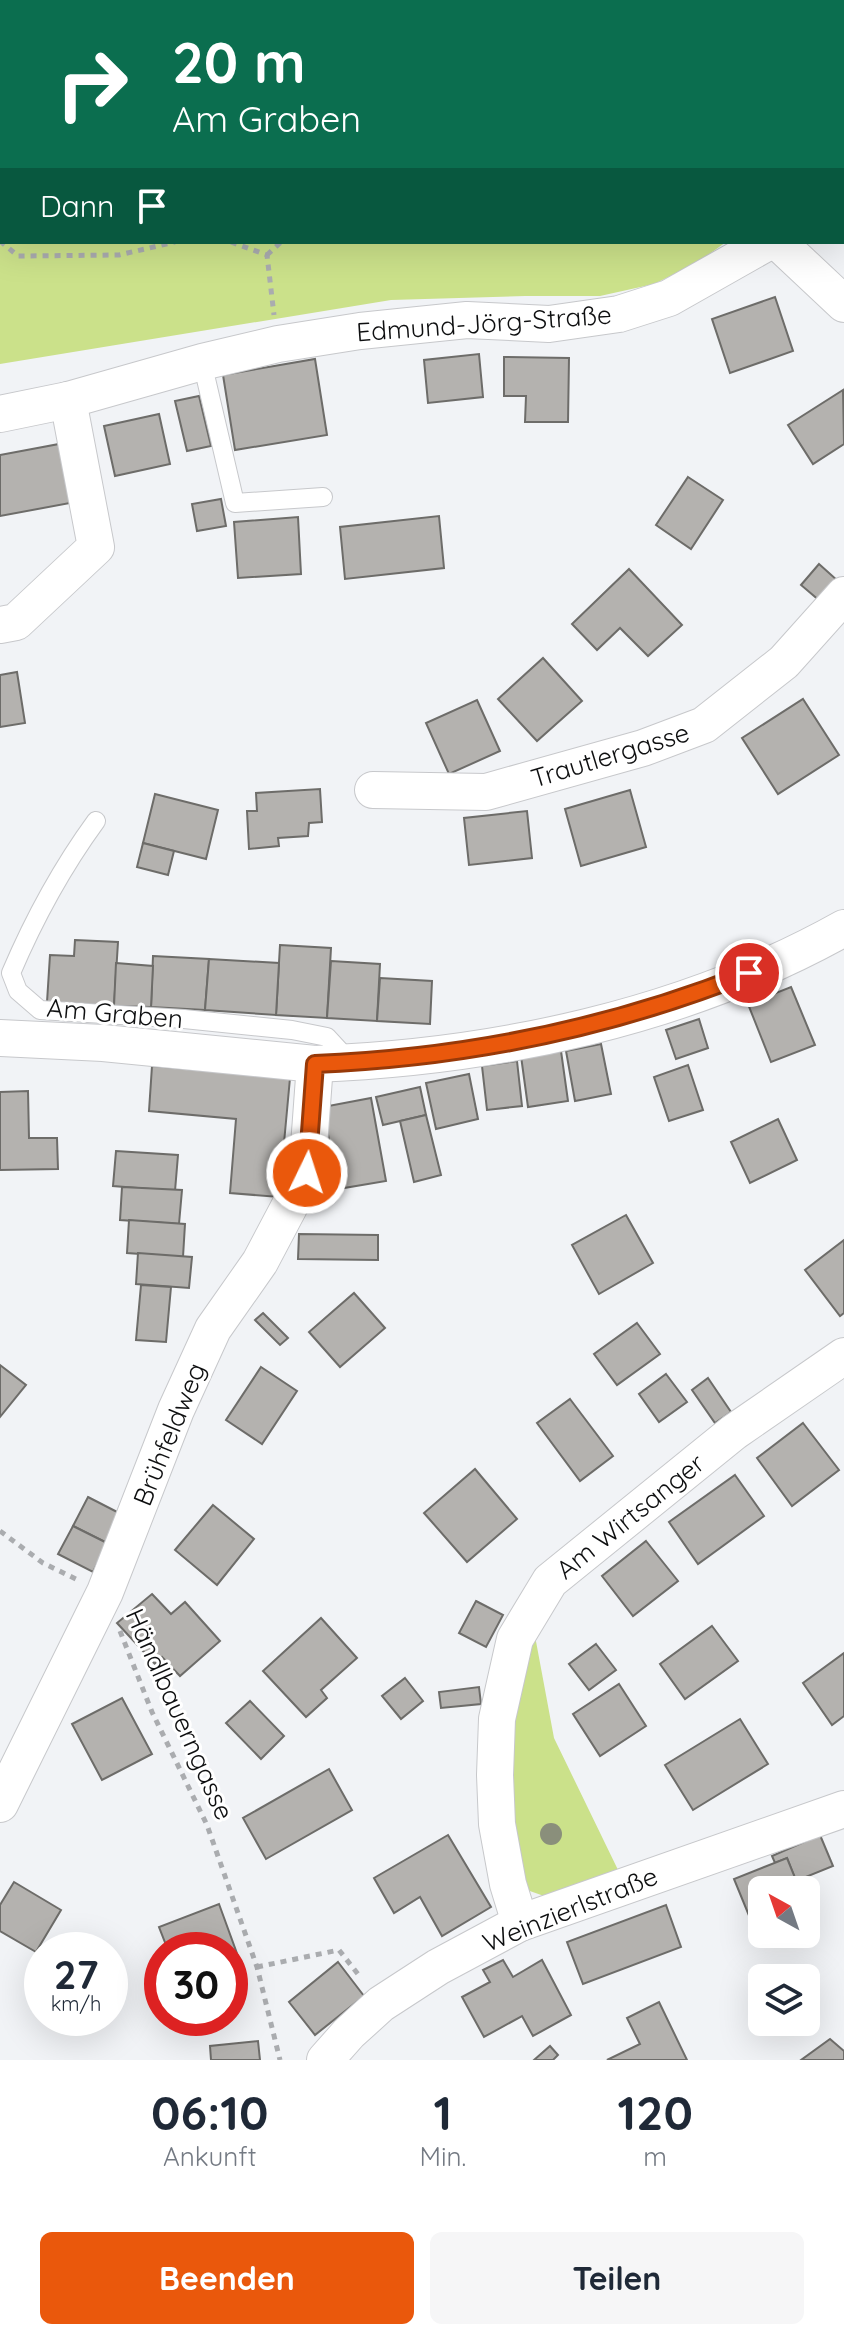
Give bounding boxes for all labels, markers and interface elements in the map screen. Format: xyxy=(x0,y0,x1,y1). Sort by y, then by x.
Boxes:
text: 20 m xyxy=(172,27,306,97)
icon: right xyxy=(40,32,144,136)
text: Am Graben xyxy=(172,96,361,141)
icon: arrive xyxy=(130,184,174,228)
text: Dann xyxy=(40,187,114,225)
street label: Edmund-Jörg-Straße xyxy=(355,298,613,348)
street label: Trautlergasse xyxy=(527,715,693,795)
pin xyxy=(715,939,783,1007)
icon: arrive xyxy=(727,951,771,995)
street label: Am Graben xyxy=(46,991,184,1035)
position arrow xyxy=(265,1131,349,1215)
street label: Brühfeldweg xyxy=(125,1358,213,1510)
street label: Am Wirtsanger xyxy=(549,1446,711,1586)
street label: Händlbauerngasse xyxy=(119,1603,241,1825)
street label: Weinzierlstraße xyxy=(478,1859,662,1959)
north arrow xyxy=(748,1876,820,1948)
map controls xyxy=(748,1876,820,2036)
speed limit sign: 30 xyxy=(144,1932,248,2036)
text: 27 xyxy=(54,1949,98,1999)
button: layers xyxy=(748,1964,820,2036)
text: km/h xyxy=(51,1991,101,2016)
text: 06:10 xyxy=(151,2082,268,2142)
text: 1 xyxy=(434,2082,452,2142)
text: 120 xyxy=(617,2082,693,2142)
text: Ankunft xyxy=(163,2140,257,2173)
text: Min. xyxy=(419,2140,466,2173)
text: m xyxy=(643,2140,667,2173)
button: Beenden xyxy=(40,2232,414,2324)
button: Teilen xyxy=(430,2232,804,2324)

